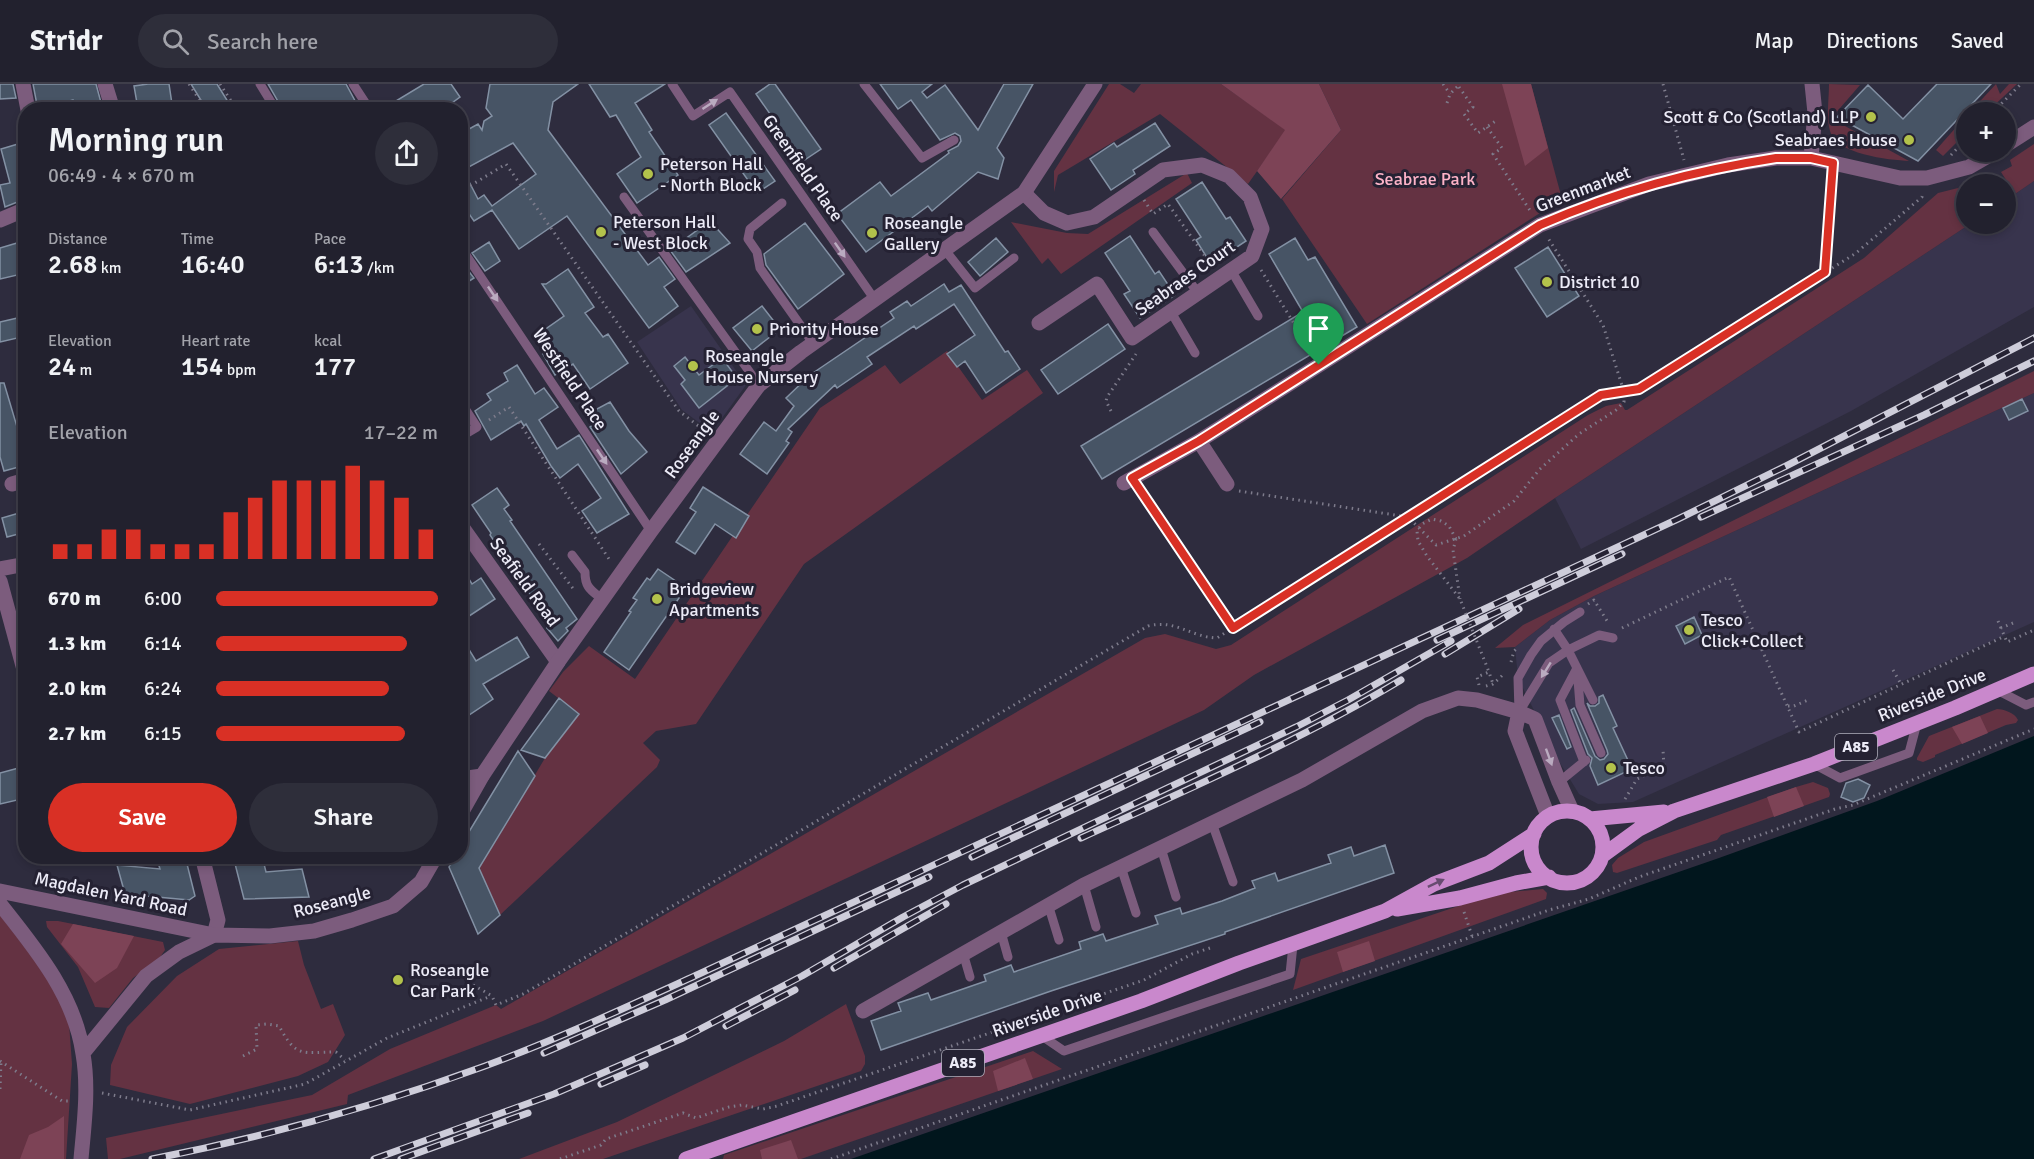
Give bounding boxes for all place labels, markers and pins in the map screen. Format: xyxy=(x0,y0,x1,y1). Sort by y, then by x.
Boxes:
place label: Scott & Co (Scotland) LLP xyxy=(1663,106,1859,128)
marker: Scott & Co (Scotland) LLP xyxy=(1864,110,1878,124)
place label: Seabraes House xyxy=(1775,129,1897,151)
marker: Seabraes House xyxy=(1902,133,1916,147)
place label: Peterson Hall - North Block xyxy=(660,153,763,196)
marker: Peterson Hall - North Block xyxy=(641,167,655,181)
place label: Peterson Hall - West Block xyxy=(613,211,716,254)
place label: Roseangle Gallery xyxy=(884,212,963,255)
marker: Peterson Hall - West Block xyxy=(594,225,608,239)
marker: Roseangle Gallery xyxy=(865,226,879,240)
place label: District 10 xyxy=(1559,271,1640,293)
marker: District 10 xyxy=(1540,275,1554,289)
pin xyxy=(1293,303,1344,365)
place label: Priority House xyxy=(769,318,879,340)
marker: Priority House xyxy=(750,322,764,336)
place label: Roseangle House Nursery xyxy=(705,345,819,388)
marker: Roseangle House Nursery xyxy=(686,359,700,373)
place label: Bridgeview Apartments xyxy=(669,578,759,621)
marker: Bridgeview Apartments xyxy=(650,592,664,606)
place label: Tesco Click+Collect xyxy=(1701,609,1803,652)
marker: Tesco Click+Collect xyxy=(1682,623,1696,637)
place label: Tesco xyxy=(1623,757,1665,779)
marker: Tesco xyxy=(1604,761,1618,775)
place label: Roseangle Car Park xyxy=(410,959,489,1002)
marker: Roseangle Car Park xyxy=(391,973,405,987)

